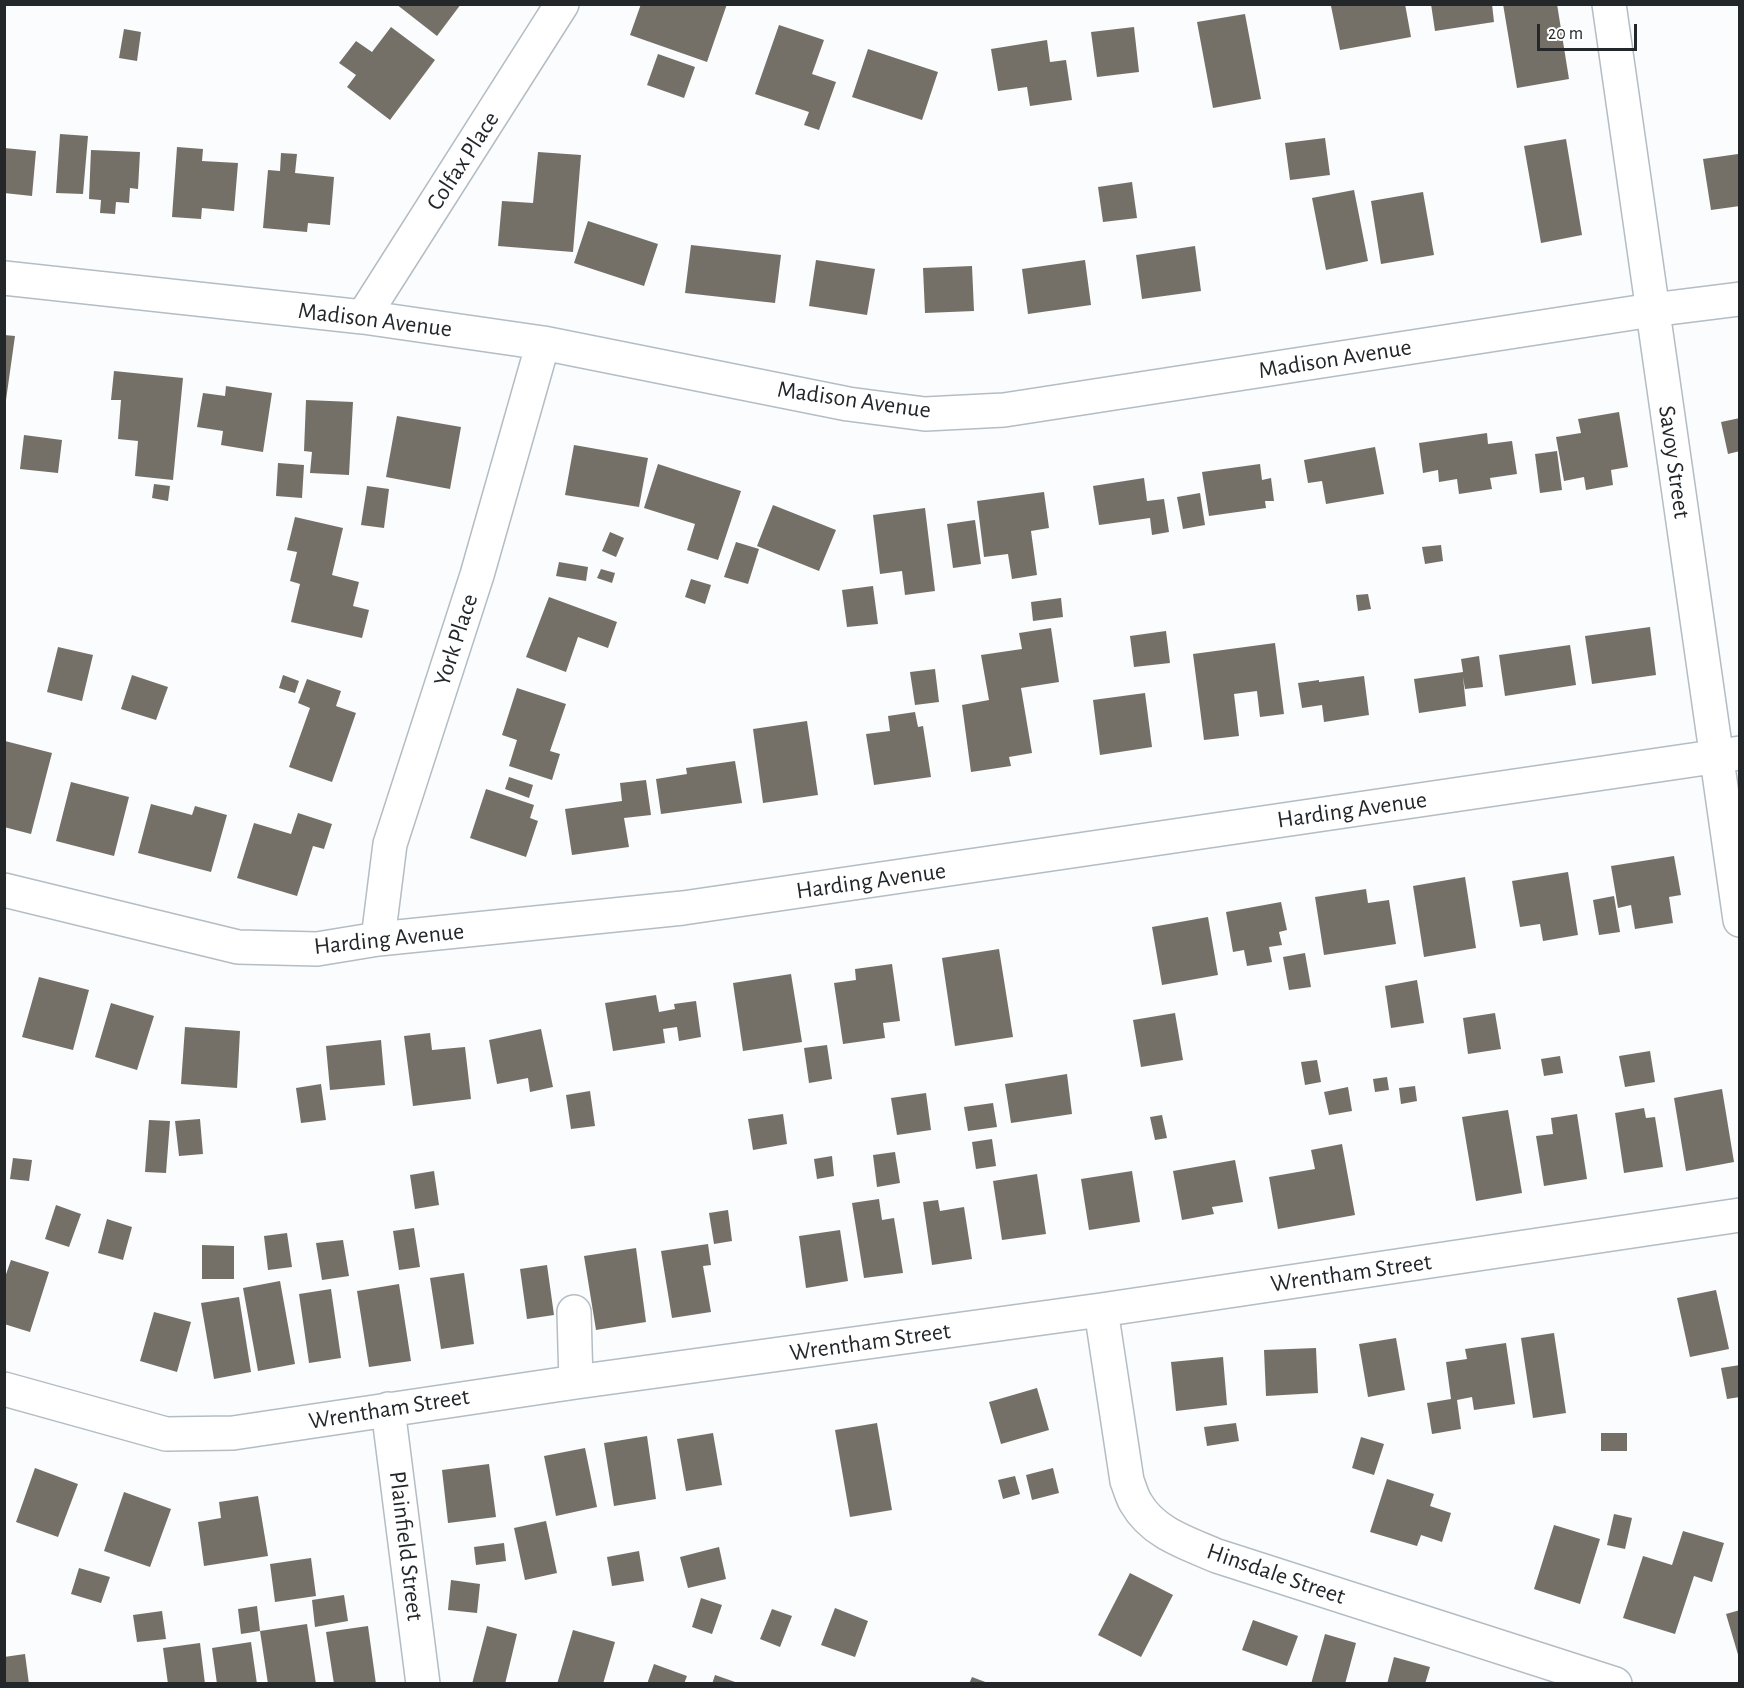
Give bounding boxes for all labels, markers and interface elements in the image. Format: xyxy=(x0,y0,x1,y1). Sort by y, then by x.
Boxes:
scale bar xyxy=(1540,12,1640,50)
text: 20 m xyxy=(1548,25,1583,43)
street label: Colfax Place xyxy=(420,106,506,216)
street label: Madison Avenue xyxy=(296,296,454,344)
street label: Madison Avenue xyxy=(1256,333,1414,385)
street label: Madison Avenue xyxy=(775,375,933,425)
street label: Savoy Street xyxy=(1652,404,1696,520)
street label: York Place xyxy=(428,590,484,690)
street label: Harding Avenue xyxy=(1275,785,1429,835)
street label: Harding Avenue xyxy=(794,856,948,906)
street label: Harding Avenue xyxy=(313,917,465,961)
street label: Wrentham Street xyxy=(1269,1247,1433,1299)
street label: Wrentham Street xyxy=(788,1316,952,1368)
street label: Wrentham Street xyxy=(307,1382,471,1436)
street label: Plainfield Street xyxy=(383,1469,429,1623)
street label: Hinsdale Street xyxy=(1203,1537,1349,1611)

